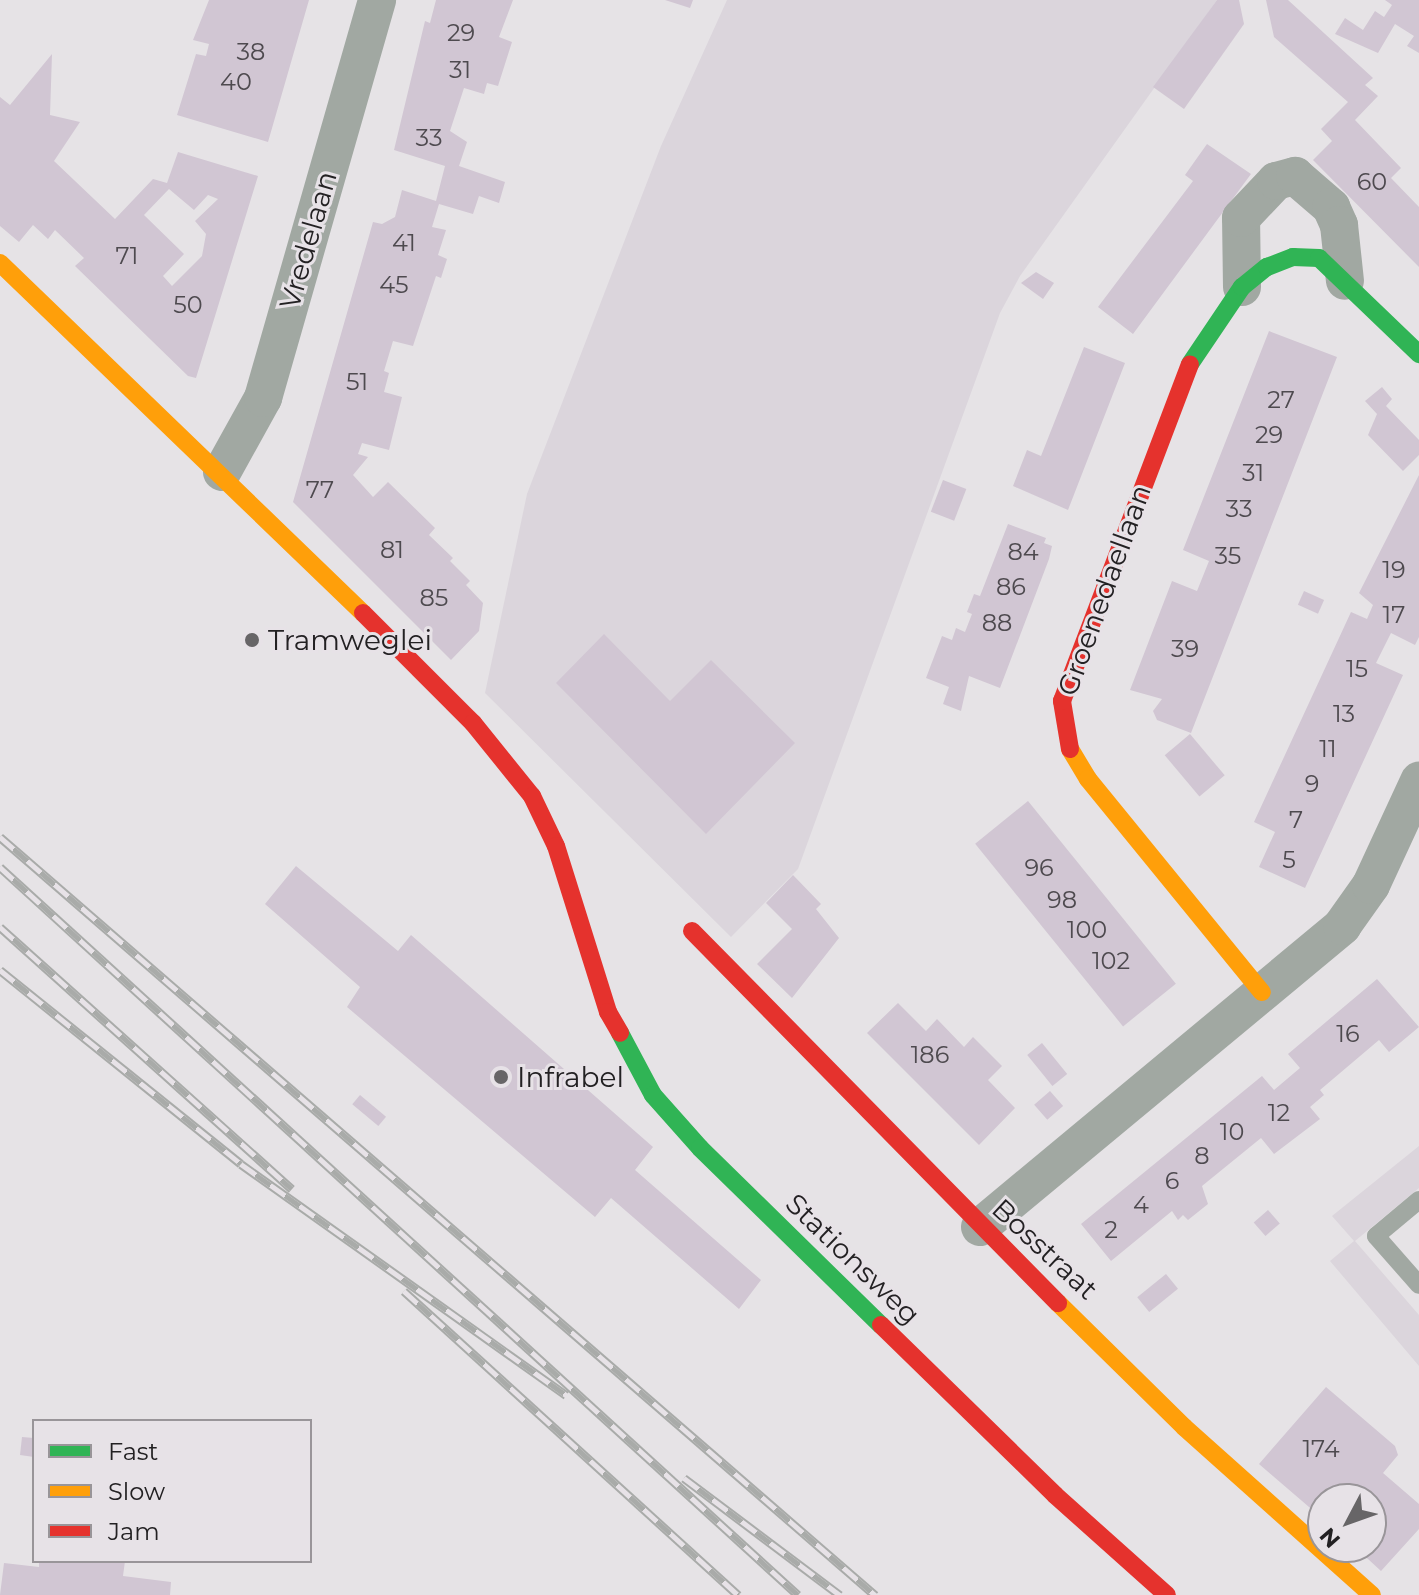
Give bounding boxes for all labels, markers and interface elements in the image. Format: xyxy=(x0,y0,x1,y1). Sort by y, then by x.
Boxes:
house number: 29 xyxy=(447,19,475,47)
house number: 38 xyxy=(237,38,265,66)
house number: 31 xyxy=(449,56,471,84)
house number: 40 xyxy=(220,68,252,96)
house number: 33 xyxy=(416,124,442,152)
street label: Vredelaan xyxy=(272,167,344,313)
house number: 60 xyxy=(1357,168,1387,196)
house number: 41 xyxy=(392,229,416,257)
house number: 71 xyxy=(115,242,139,270)
house number: 45 xyxy=(379,271,409,299)
house number: 50 xyxy=(173,291,203,319)
house number: 51 xyxy=(346,368,368,396)
house number: 27 xyxy=(1267,386,1295,414)
house number: 29 xyxy=(1255,421,1283,449)
house number: 31 xyxy=(1242,459,1264,487)
house number: 77 xyxy=(306,476,334,504)
street label: Groenedaellaan xyxy=(1050,480,1158,700)
house number: 33 xyxy=(1226,495,1252,523)
house number: 81 xyxy=(380,536,404,564)
house number: 84 xyxy=(1007,538,1039,566)
house number: 35 xyxy=(1215,542,1241,570)
house number: 19 xyxy=(1382,556,1406,584)
house number: 86 xyxy=(996,573,1026,601)
house number: 85 xyxy=(420,584,448,612)
house number: 17 xyxy=(1383,601,1405,629)
house number: 88 xyxy=(982,609,1012,637)
place label: Tramweglei xyxy=(268,623,432,657)
marker: Tramweglei xyxy=(243,631,261,649)
house number: 39 xyxy=(1171,635,1199,663)
house number: 15 xyxy=(1346,655,1368,683)
house number: 13 xyxy=(1333,700,1355,728)
house number: 11 xyxy=(1319,735,1337,763)
house number: 9 xyxy=(1305,770,1319,798)
house number: 7 xyxy=(1289,806,1303,834)
house number: 5 xyxy=(1282,846,1296,874)
house number: 96 xyxy=(1024,854,1054,882)
house number: 98 xyxy=(1047,886,1077,914)
house number: 100 xyxy=(1067,916,1107,944)
house number: 102 xyxy=(1092,947,1130,975)
house number: 16 xyxy=(1336,1020,1360,1048)
house number: 186 xyxy=(911,1041,949,1069)
place label: Infrabel xyxy=(517,1060,624,1094)
marker: Infrabel xyxy=(492,1068,510,1086)
house number: 12 xyxy=(1268,1099,1290,1127)
house number: 10 xyxy=(1220,1118,1244,1146)
house number: 8 xyxy=(1194,1142,1210,1170)
house number: 6 xyxy=(1165,1167,1179,1195)
street label: Stationsweg xyxy=(779,1187,927,1331)
house number: 4 xyxy=(1133,1191,1149,1219)
street label: Bosstraat xyxy=(985,1192,1105,1306)
house number: 2 xyxy=(1104,1216,1118,1244)
legend xyxy=(32,1419,312,1563)
house number: 174 xyxy=(1302,1435,1340,1463)
text: Fast xyxy=(108,1437,158,1466)
text: Slow xyxy=(108,1477,165,1506)
north arrow xyxy=(1307,1483,1387,1563)
text: Jam xyxy=(108,1517,160,1546)
text: N xyxy=(1314,1522,1346,1553)

